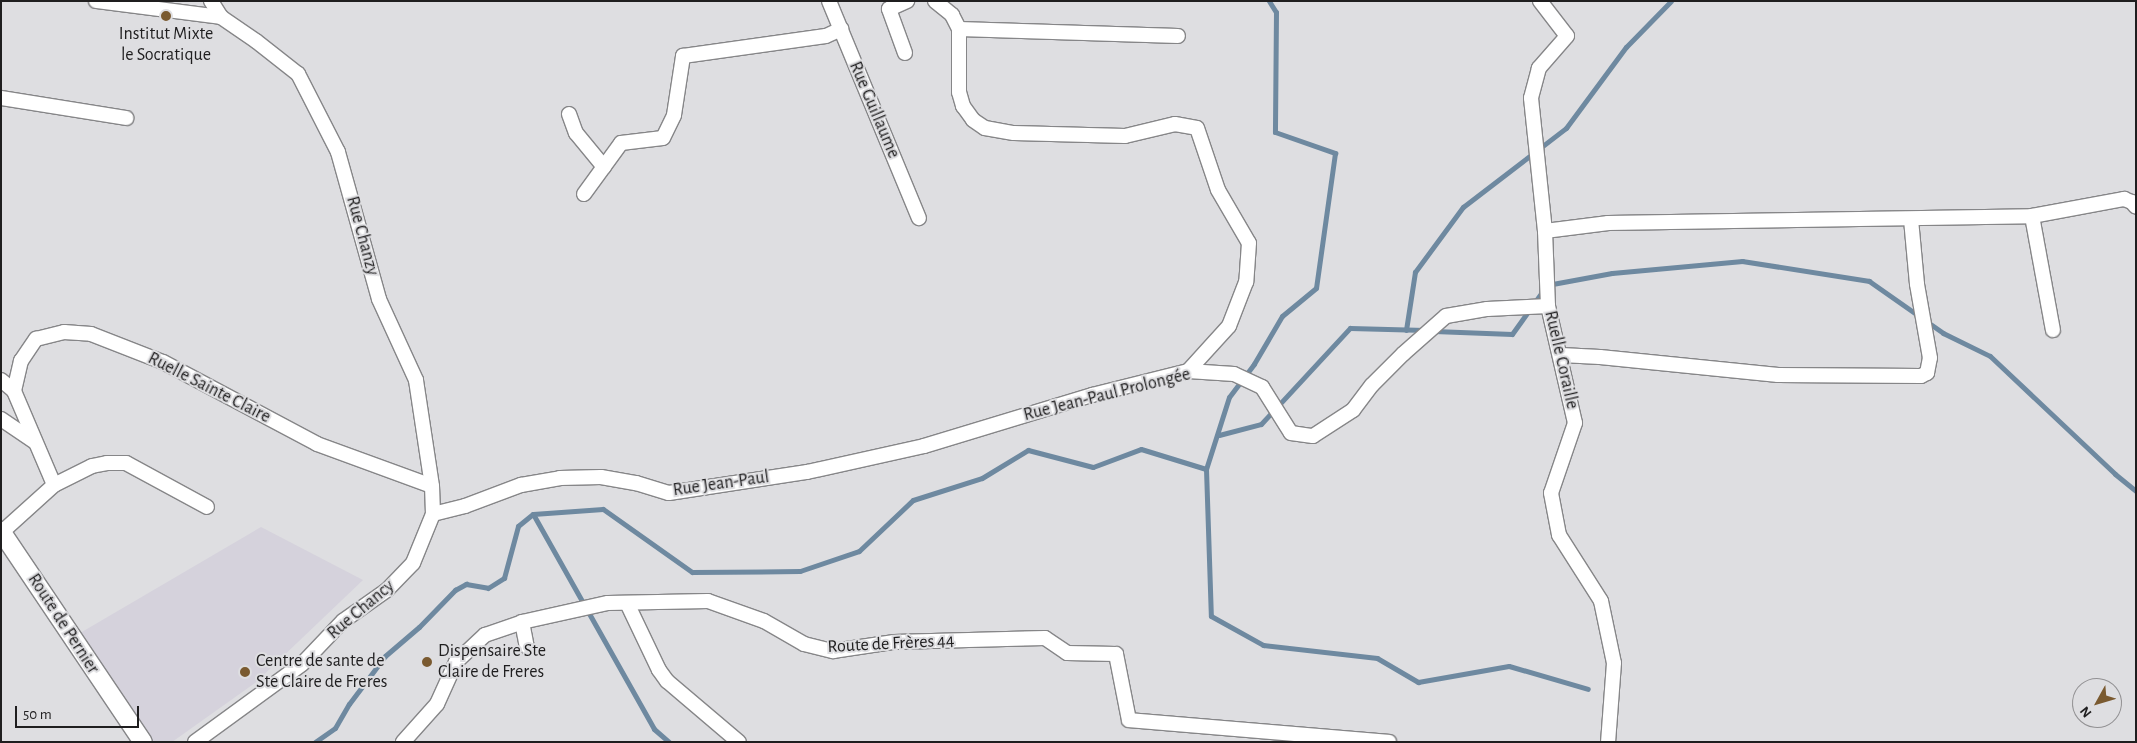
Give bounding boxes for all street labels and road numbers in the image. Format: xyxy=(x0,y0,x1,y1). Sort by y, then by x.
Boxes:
street label: Rue Guillaume xyxy=(844,58,904,162)
street label: Rue Chanzy xyxy=(341,194,383,278)
street label: Ruelle Coraille xyxy=(1539,309,1583,411)
street label: Ruelle Sainte Claire xyxy=(144,348,274,428)
street label: Rue Jean-Paul Prolongée xyxy=(1021,364,1193,426)
street label: Rue Jean-Paul xyxy=(672,467,770,501)
street label: Route de Pernier xyxy=(23,570,103,678)
street label: Rue Chancy xyxy=(323,576,399,644)
street label: Route de Frères 44 xyxy=(827,630,955,658)

